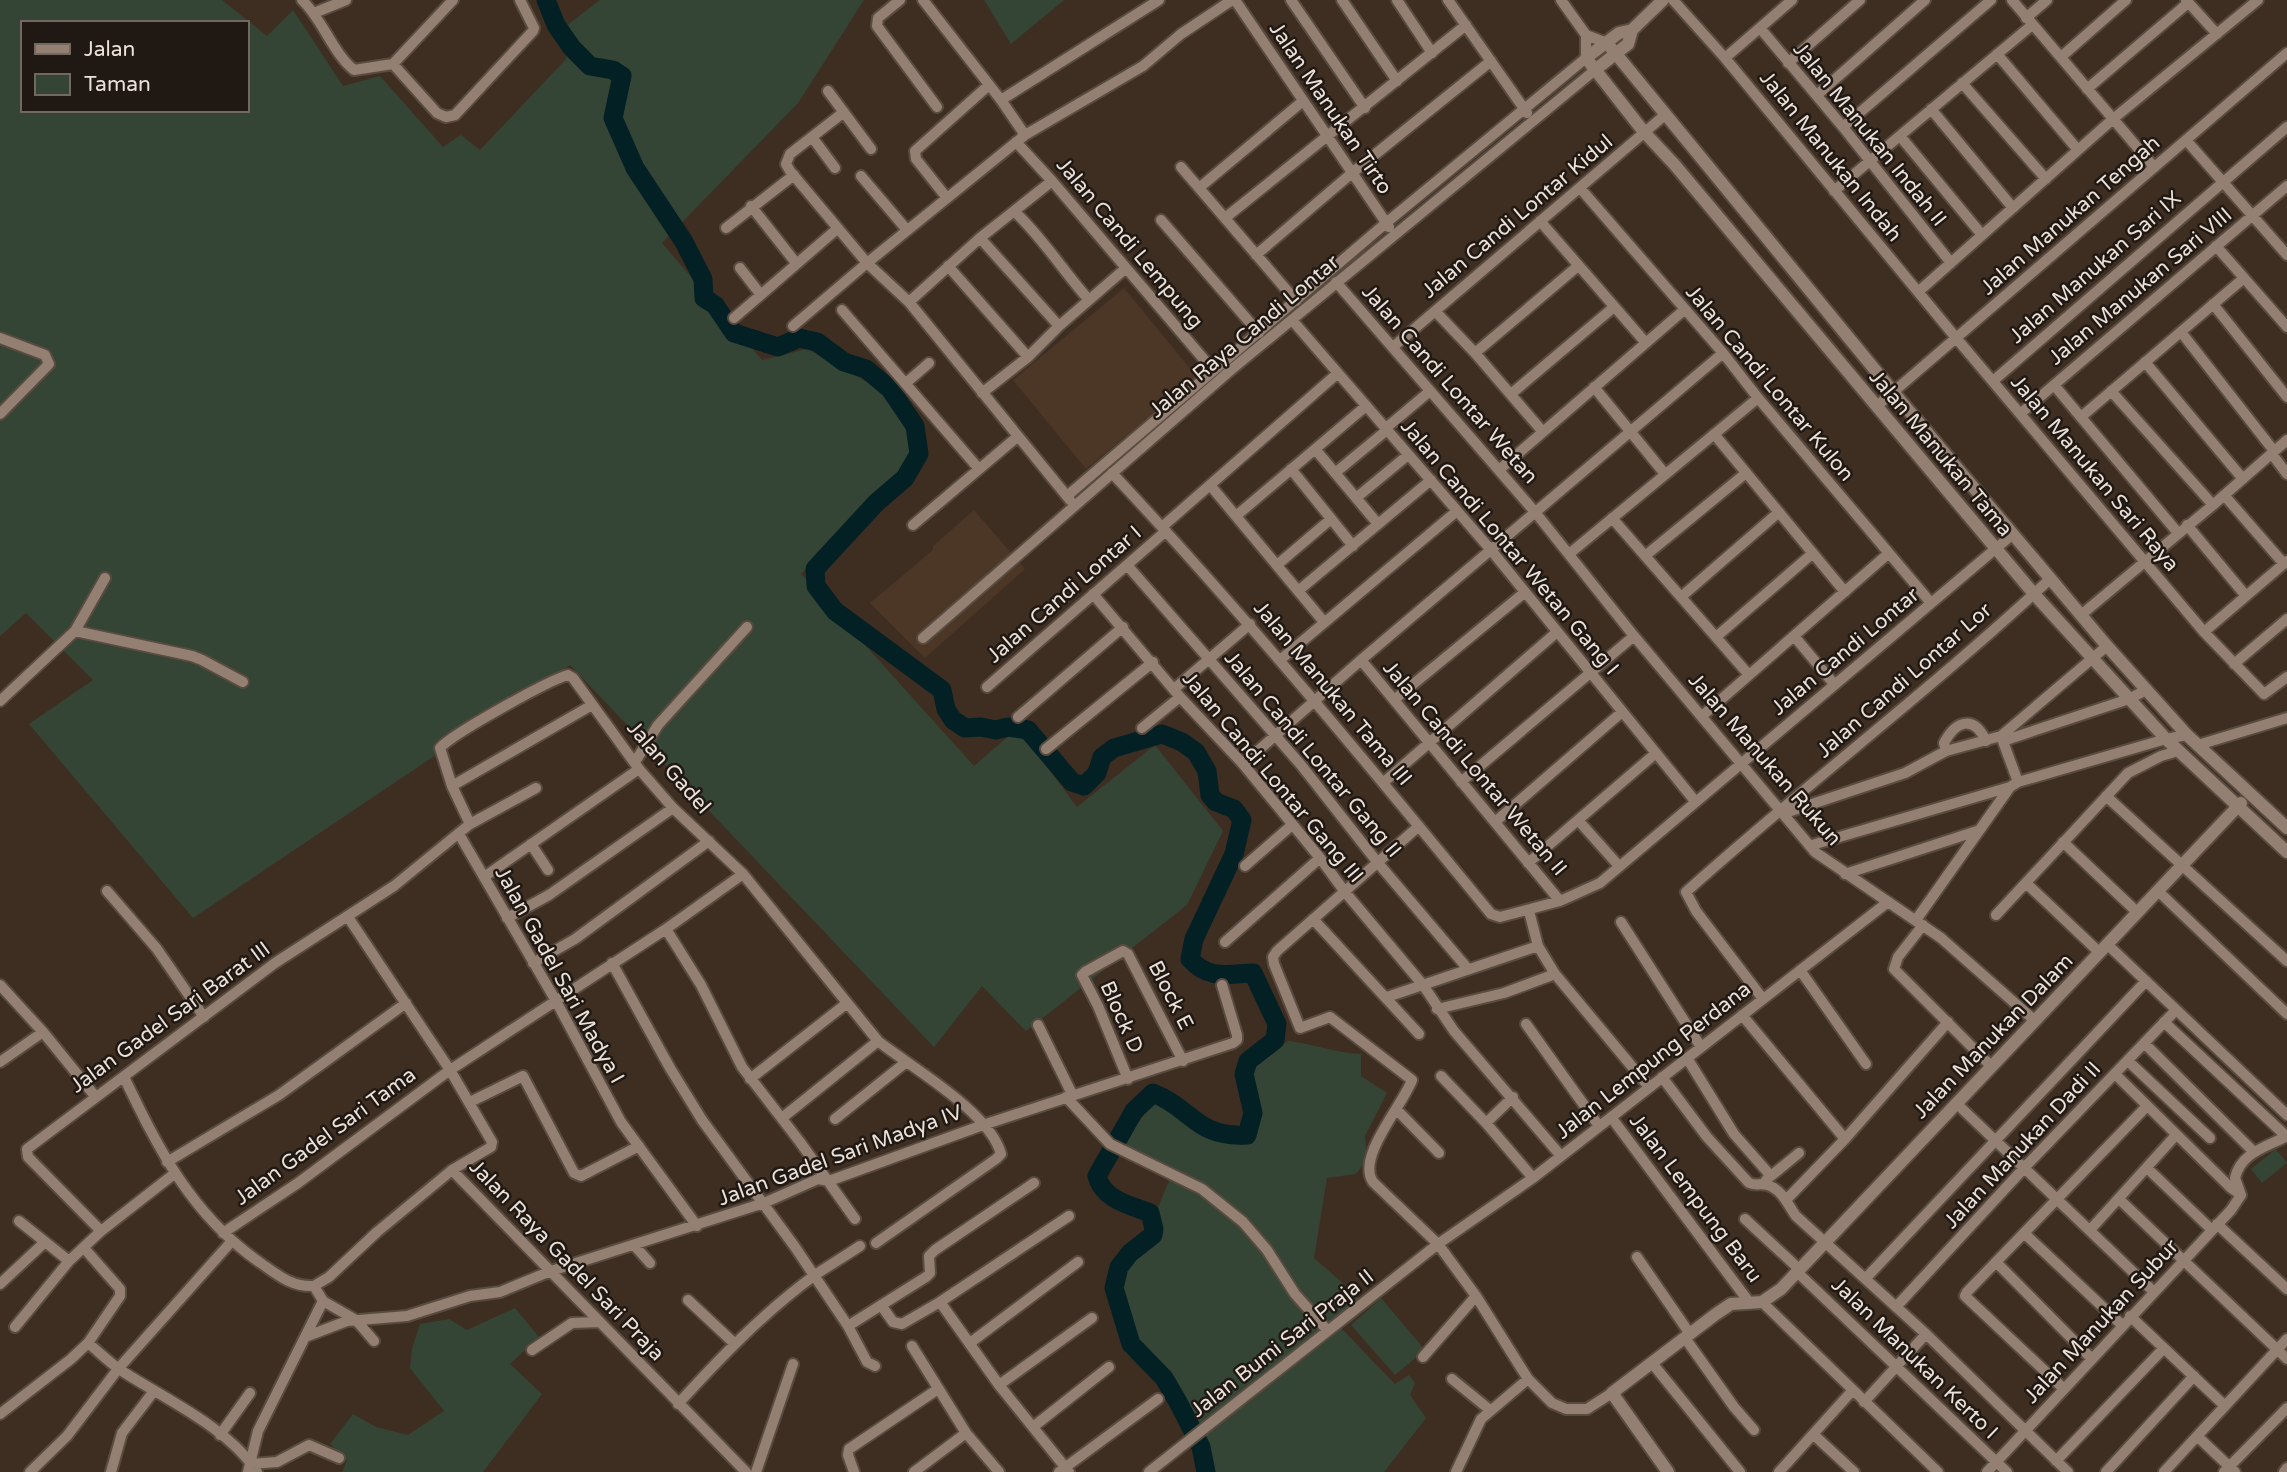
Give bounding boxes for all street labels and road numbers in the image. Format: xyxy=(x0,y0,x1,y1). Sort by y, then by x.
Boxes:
street label: Jalan Manukan Tirto xyxy=(1264,17,1397,199)
street label: Jalan Manukan Indah II xyxy=(1788,37,1952,231)
street label: Jalan Manukan Indah xyxy=(1754,66,1908,246)
street label: Jalan Candi Lontar Kidul xyxy=(1417,129,1618,304)
street label: Jalan Manukan Tengah xyxy=(1975,131,2165,300)
street label: Jalan Candi Lempung xyxy=(1051,153,1208,334)
street label: Jalan Manukan Sari IX xyxy=(2004,186,2186,349)
street label: Jalan Manukan Sari VIII xyxy=(2044,202,2237,370)
street label: Jalan Raya Candi Lontar xyxy=(1144,250,1344,423)
street label: Jalan Candi Lontar Wetan xyxy=(1356,280,1543,489)
street label: Jalan Candi Lontar Kulon xyxy=(1680,280,1859,486)
street label: Jalan Manukan Tama xyxy=(1864,365,2018,542)
street label: Jalan Manukan Sari Raya xyxy=(2005,370,2184,577)
street label: Jalan Candi Lontar Wetan Gang I xyxy=(1395,414,1624,680)
street label: Jalan Candi Lontar I xyxy=(982,520,1147,668)
street label: Jalan Candi Lontar xyxy=(1766,582,1924,721)
street label: Jalan Manukan Tama III xyxy=(1248,596,1417,791)
street label: Jalan Candi Lontar Lor xyxy=(1812,598,1997,763)
street label: Jalan Candi Lontar Gang II xyxy=(1219,646,1406,863)
street label: Jalan Candi Lontar Wetan II xyxy=(1377,656,1572,881)
street label: Jalan Candi Lontar Gang III xyxy=(1177,667,1368,888)
street label: Jalan Manukan Rukun xyxy=(1683,668,1846,851)
street label: Jalan Gadel xyxy=(621,716,716,819)
street label: Jalan Gadel Sari Madya I xyxy=(490,863,630,1088)
street label: Jalan Gadel Sari Barat III xyxy=(65,936,275,1098)
street label: Jalan Manukan Dalam xyxy=(1908,949,2079,1124)
street label: Block E xyxy=(1143,957,1198,1034)
street label: Jalan Lempung Perdana xyxy=(1551,976,1756,1144)
street label: Block D xyxy=(1095,977,1148,1057)
street label: Jalan Manukan Dadi II xyxy=(1939,1057,2106,1234)
street label: Jalan Gadel Sari Tama xyxy=(230,1062,421,1211)
street label: Jalan Gadel Sari Madya IV xyxy=(715,1099,966,1211)
street label: Jalan Lempung Baru xyxy=(1624,1109,1767,1288)
street label: Jalan Raya Gadel Sari Praja xyxy=(464,1155,669,1366)
street label: Jalan Manukan Subur xyxy=(2019,1234,2184,1409)
street label: Jalan Bumi Sari Praja II xyxy=(1186,1264,1379,1423)
street label: Jalan Manukan Kerto I xyxy=(1826,1272,2003,1444)

